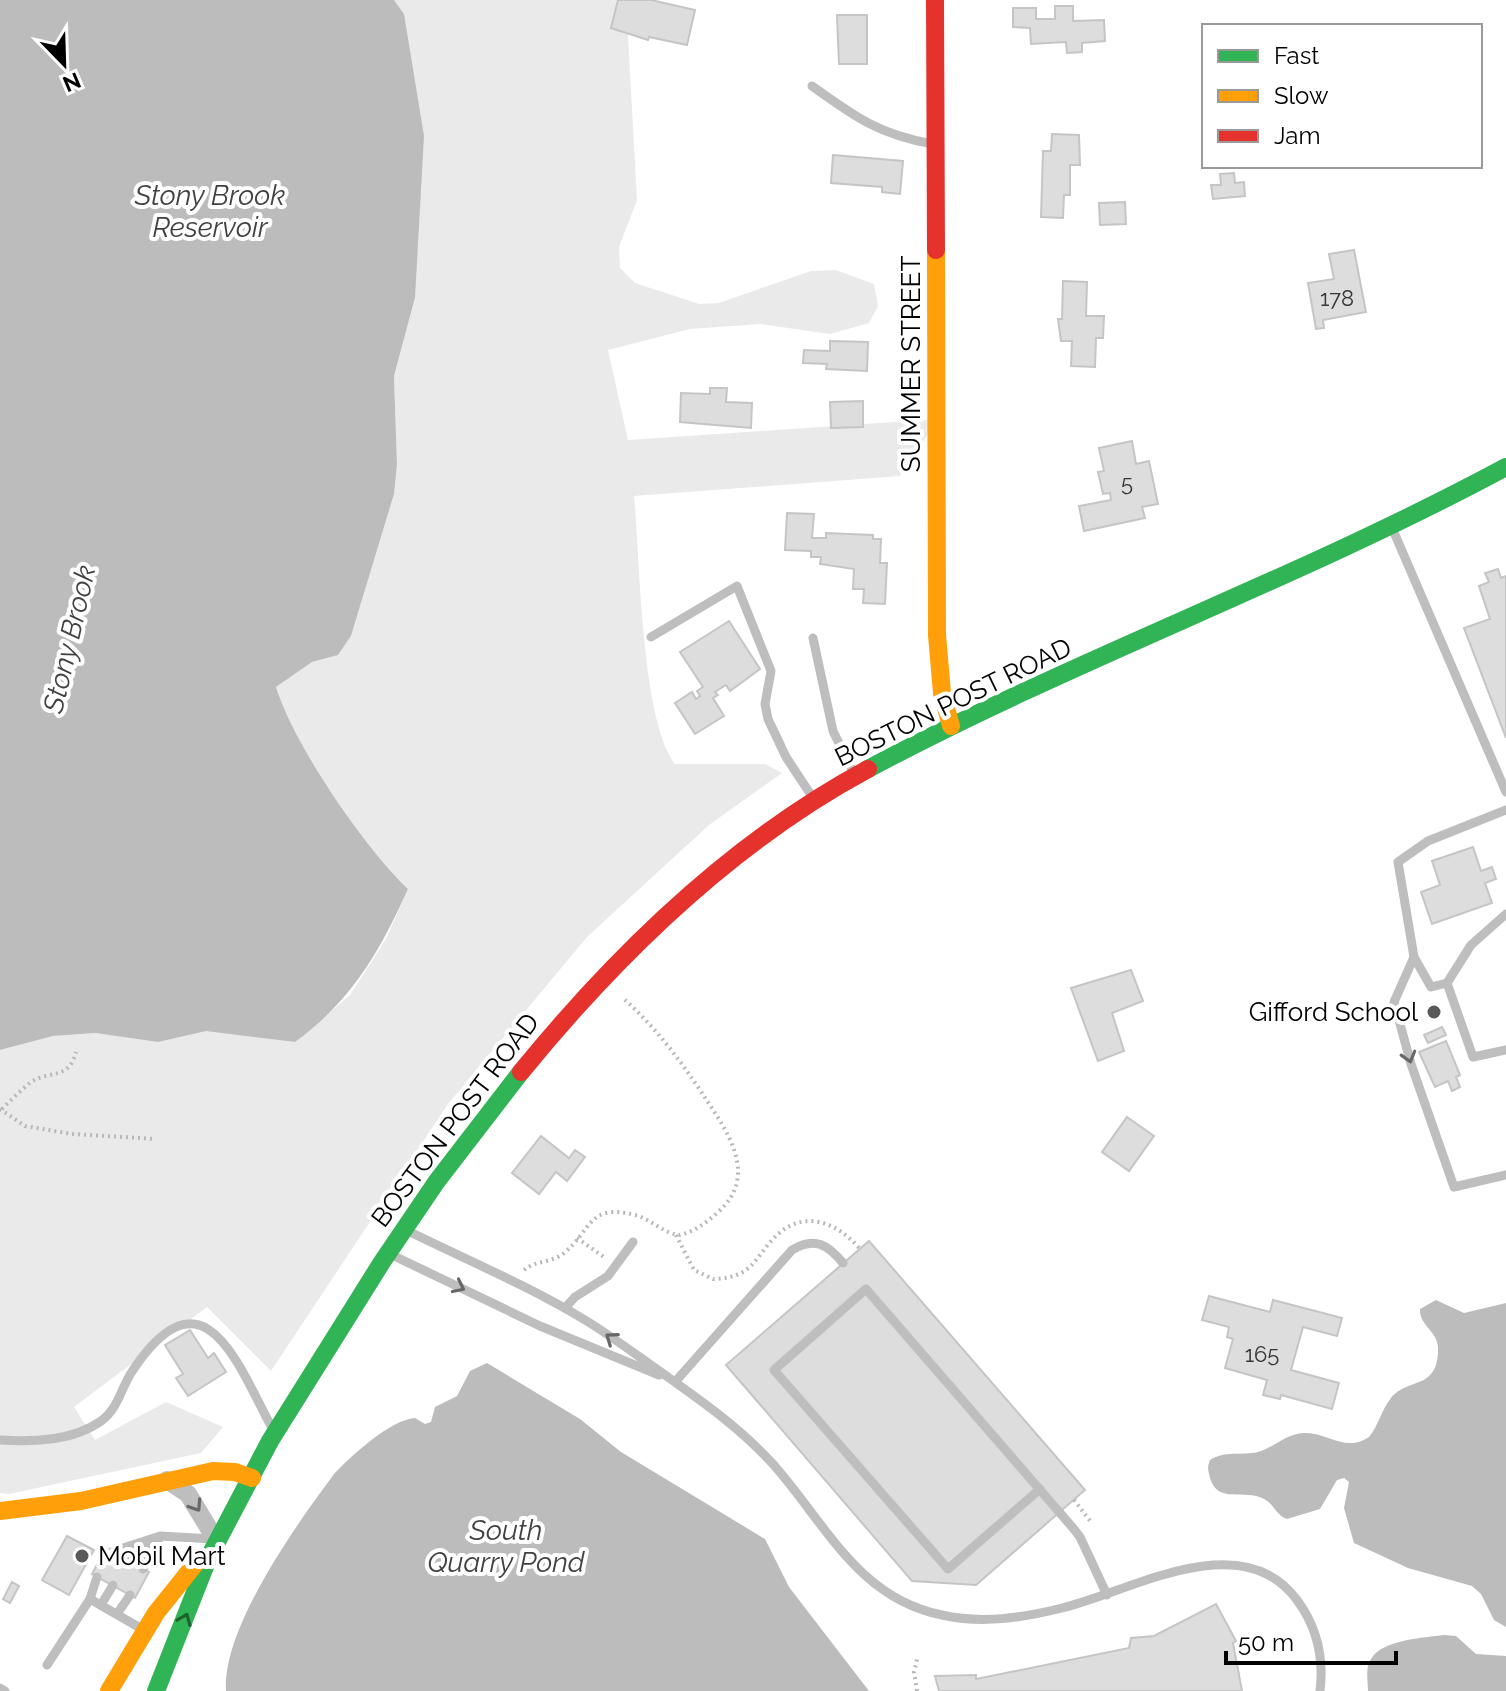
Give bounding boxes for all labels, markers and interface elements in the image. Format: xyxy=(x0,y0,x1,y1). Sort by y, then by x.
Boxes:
north arrow xyxy=(24,24,104,104)
legend xyxy=(1202,24,1482,168)
text: Fast xyxy=(1274,41,1319,70)
text: N xyxy=(59,67,85,98)
text: Slow xyxy=(1274,81,1329,110)
text: Jam xyxy=(1274,121,1320,150)
water label: Stony Brook Reservoir xyxy=(134,179,285,244)
street label: SUMMER STREET xyxy=(896,256,926,472)
house number: 178 xyxy=(1320,285,1354,311)
house number: 5 xyxy=(1121,470,1133,496)
water label: Stony Brook xyxy=(36,562,103,717)
street label: BOSTON POST ROAD xyxy=(830,632,1076,772)
place label: Gifford School xyxy=(1249,997,1419,1027)
marker: Gifford School xyxy=(1425,1003,1443,1021)
street label: BOSTON POST ROAD xyxy=(365,1007,545,1233)
one-way arrow xyxy=(1400,1049,1416,1063)
one-way arrow xyxy=(450,1277,465,1293)
one-way arrow xyxy=(605,1332,619,1347)
house number: 165 xyxy=(1245,1341,1279,1367)
one-way arrow xyxy=(186,1497,201,1511)
water label: South Quarry Pond xyxy=(427,1514,586,1579)
place label: Mobil Mart xyxy=(98,1541,226,1571)
marker: Mobil Mart xyxy=(73,1547,91,1565)
one-way arrow xyxy=(175,1613,191,1627)
scale bar xyxy=(1226,1615,1396,1665)
text: 50 m xyxy=(1238,1628,1294,1657)

